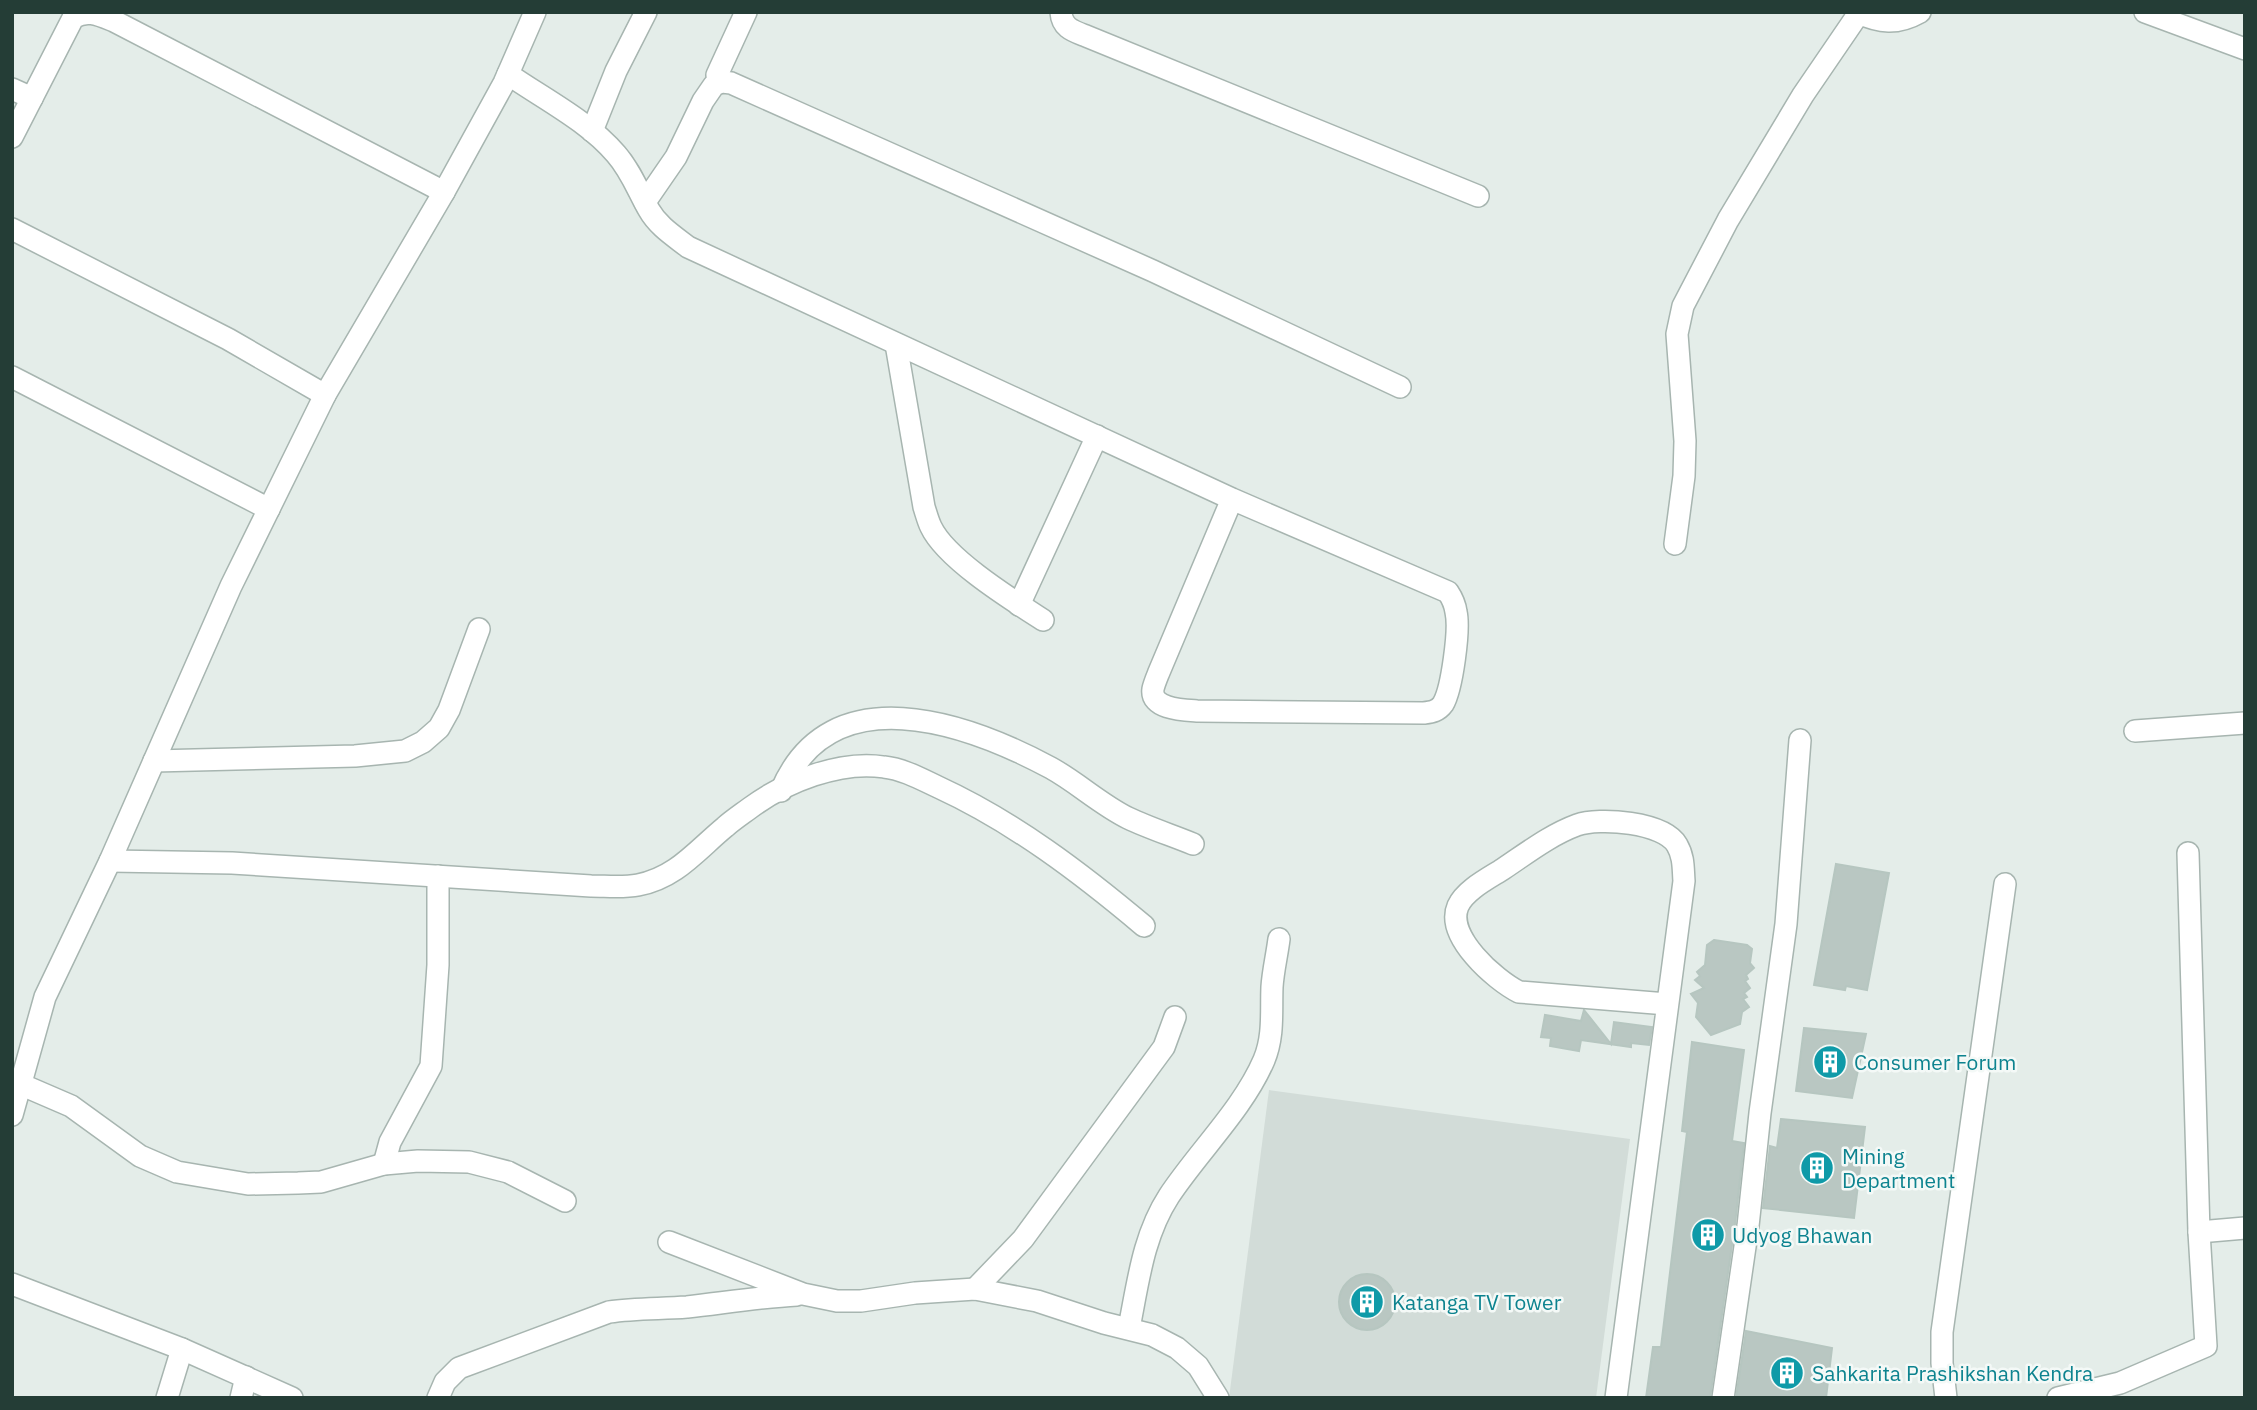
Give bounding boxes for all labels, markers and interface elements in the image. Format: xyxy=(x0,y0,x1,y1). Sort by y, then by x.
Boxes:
building icon: Consumer Forum xyxy=(1811,1043,1849,1081)
place label: Consumer Forum xyxy=(1854,1048,2016,1076)
place label: Mining Department xyxy=(1842,1142,1955,1194)
building icon: Mining Department xyxy=(1798,1149,1836,1187)
building icon: Udyog Bhawan xyxy=(1689,1216,1727,1254)
place label: Udyog Bhawan xyxy=(1732,1221,1872,1249)
building icon: Katanga TV Tower xyxy=(1348,1283,1386,1321)
place label: Katanga TV Tower xyxy=(1392,1288,1562,1316)
building icon: Sahkarita Prashikshan Kendra xyxy=(1768,1354,1806,1392)
place label: Sahkarita Prashikshan Kendra xyxy=(1812,1359,2093,1387)

